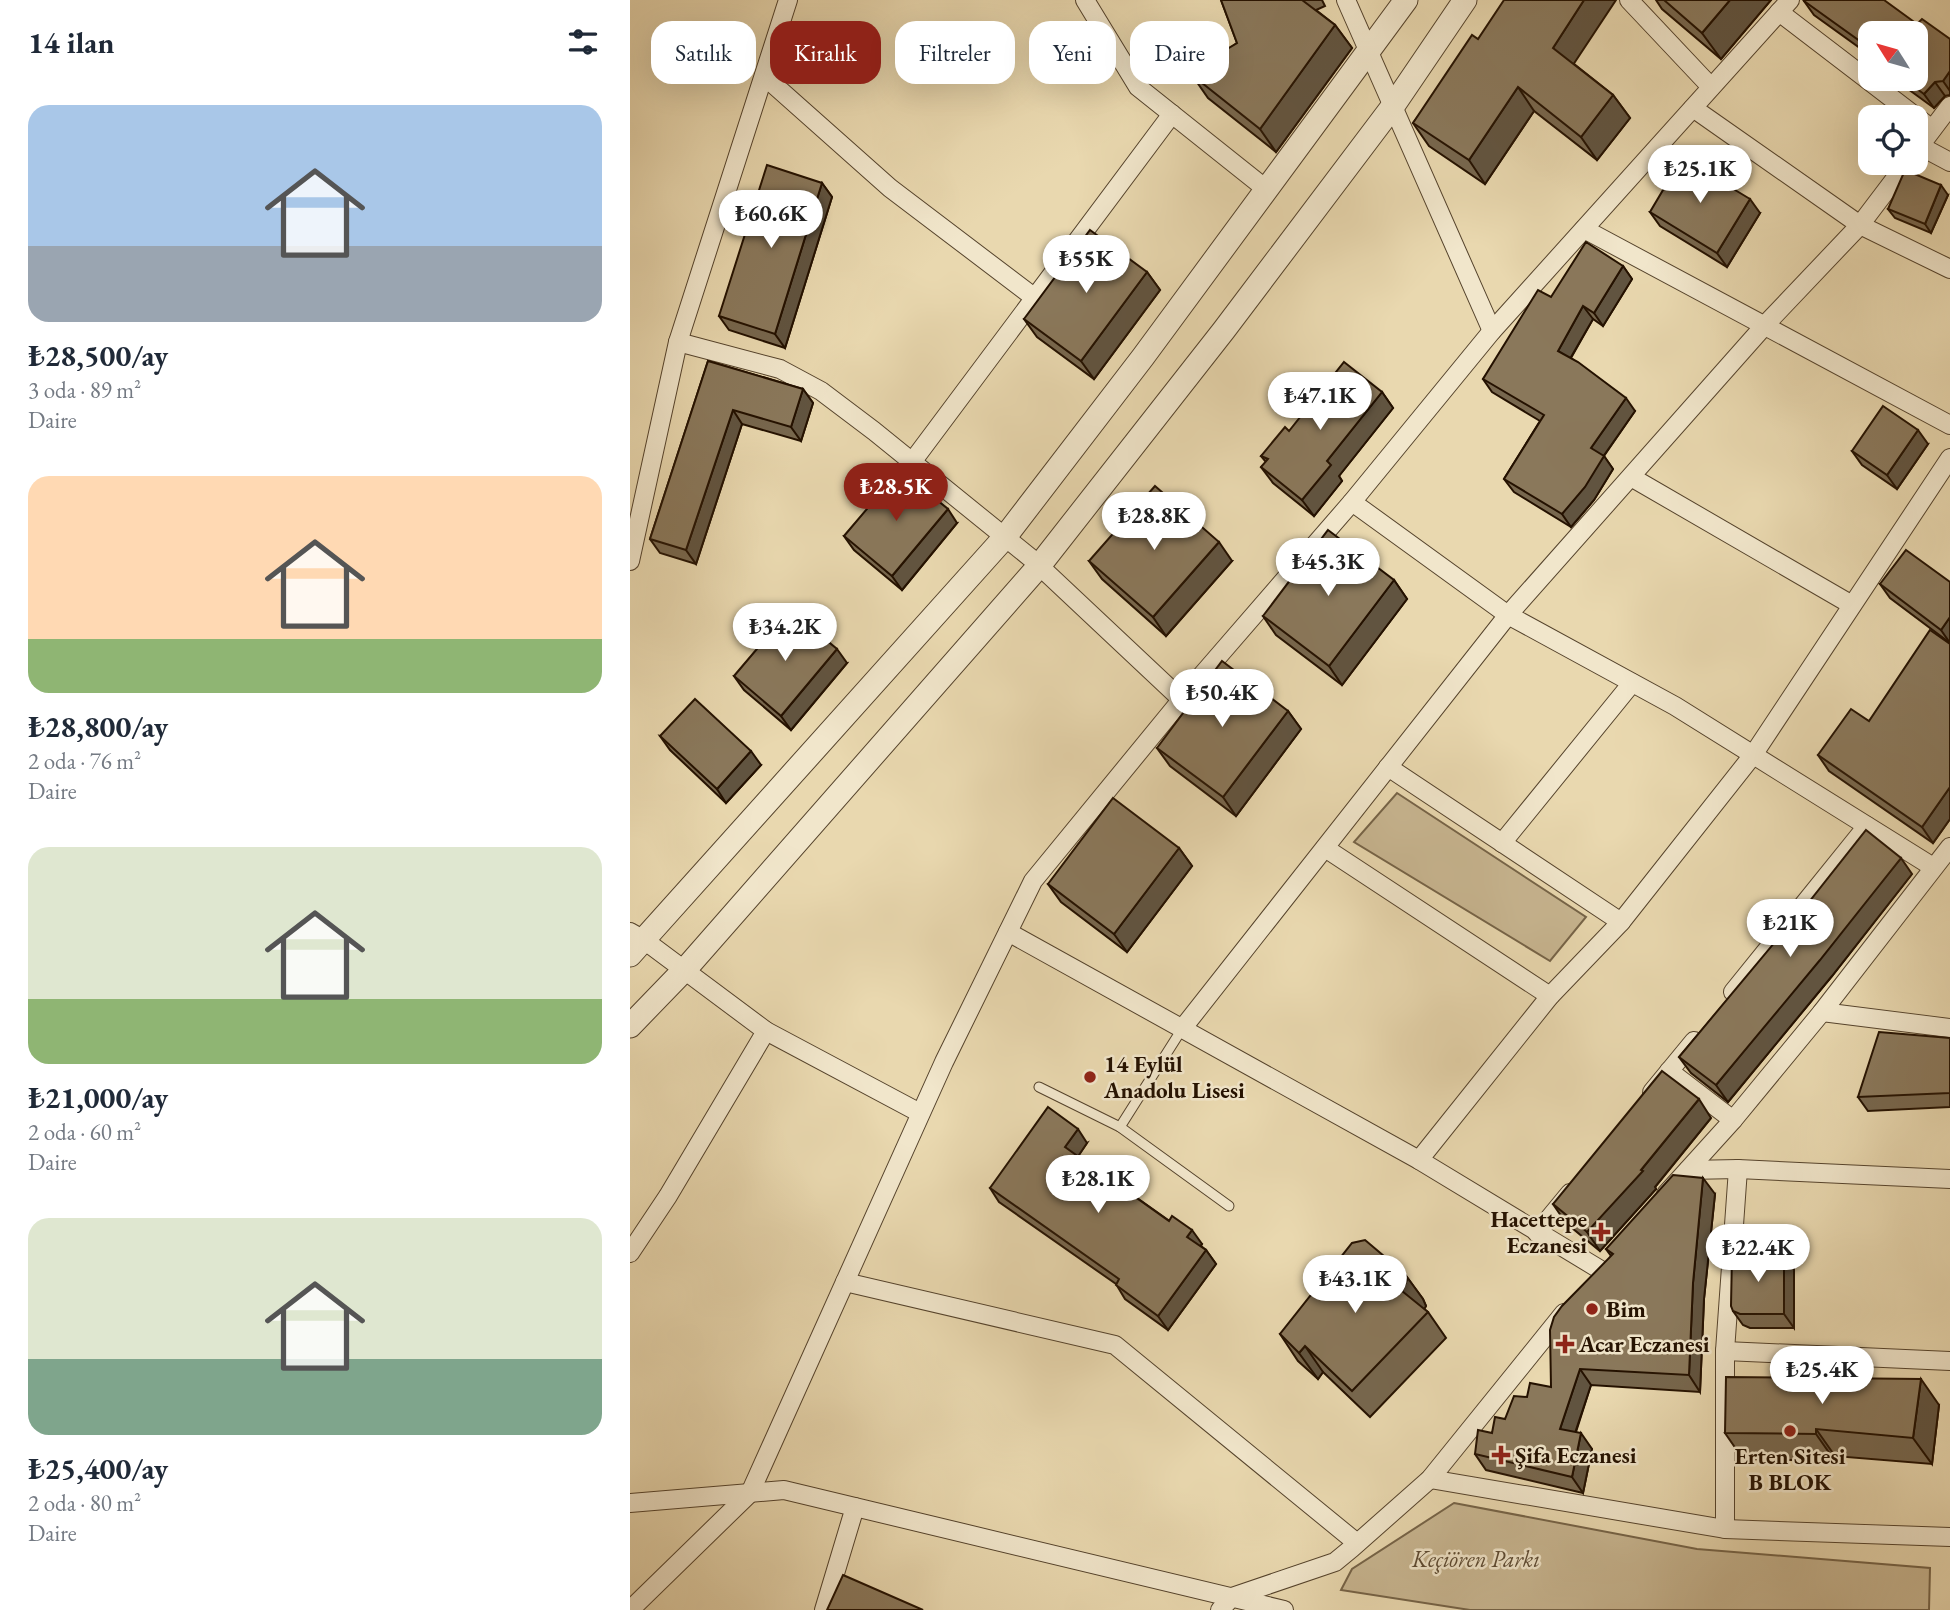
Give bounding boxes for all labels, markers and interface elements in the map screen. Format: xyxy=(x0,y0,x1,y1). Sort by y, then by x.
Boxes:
chip: Satılık xyxy=(651,21,756,84)
chip: Kiralık xyxy=(770,21,881,84)
chip: Filtreler xyxy=(895,21,1015,84)
chip: Yeni xyxy=(1029,21,1116,84)
chip: Daire xyxy=(1130,21,1229,84)
north arrow xyxy=(1858,21,1928,91)
map controls xyxy=(1858,21,1928,175)
text: 14 ilan xyxy=(28,23,114,62)
icon: filters xyxy=(564,23,602,61)
button: locate xyxy=(1858,105,1928,175)
pin: ₺25.1K xyxy=(1643,146,1757,205)
icon: home xyxy=(252,150,378,276)
text: ₺25.1K xyxy=(1664,153,1736,183)
pin: ₺60.6K xyxy=(714,190,828,250)
text: ₺60.6K xyxy=(735,198,807,228)
pin: ₺55K xyxy=(1045,236,1127,295)
text: ₺55K xyxy=(1059,243,1113,273)
text: ₺28,500/ay xyxy=(28,336,168,375)
pin: ₺47.1K xyxy=(1263,372,1377,432)
text: 3 oda · 89 m² xyxy=(28,375,141,405)
text: ₺47.1K xyxy=(1284,380,1356,410)
text: Daire xyxy=(28,405,77,435)
pin: ₺28.5K xyxy=(839,463,953,523)
text: ₺28.5K xyxy=(860,471,932,501)
pin: ₺28.8K xyxy=(1097,492,1211,552)
text: ₺28.8K xyxy=(1118,500,1190,530)
icon: home xyxy=(252,521,378,647)
pin: ₺45.3K xyxy=(1271,538,1385,598)
text: ₺45.3K xyxy=(1292,546,1364,576)
pin: ₺34.2K xyxy=(728,604,842,663)
text: ₺34.2K xyxy=(749,611,821,641)
pin: ₺50.4K xyxy=(1165,670,1279,729)
text: ₺50.4K xyxy=(1186,677,1258,707)
text: ₺28,800/ay xyxy=(28,707,168,746)
text: 2 oda · 76 m² xyxy=(28,746,141,776)
text: Daire xyxy=(28,776,77,806)
icon: home xyxy=(252,892,378,1018)
pin: ₺21K xyxy=(1749,900,1831,959)
text: ₺21K xyxy=(1763,907,1817,937)
place label: 14 Eylül Anadolu Lisesi xyxy=(1103,1049,1245,1105)
marker: 14 Eylül Anadolu Lisesi xyxy=(1082,1069,1098,1085)
text: ₺21,000/ay xyxy=(28,1078,168,1117)
text: 2 oda · 60 m² xyxy=(28,1117,141,1147)
text: Daire xyxy=(28,1147,77,1177)
pin: ₺28.1K xyxy=(1041,1156,1155,1215)
text: ₺28.1K xyxy=(1062,1163,1134,1193)
place label: Hacettepe Eczanesi xyxy=(1490,1204,1587,1260)
marker: Hacettepe Eczanesi xyxy=(1593,1224,1609,1240)
pin: ₺22.4K xyxy=(1701,1224,1815,1284)
text: ₺22.4K xyxy=(1722,1232,1794,1262)
pin: ₺43.1K xyxy=(1298,1256,1412,1315)
icon: home xyxy=(252,1263,378,1389)
text: ₺43.1K xyxy=(1319,1263,1391,1293)
place label: Bim xyxy=(1606,1294,1646,1324)
marker: Bim xyxy=(1584,1301,1600,1317)
place label: Acar Eczanesi xyxy=(1578,1329,1710,1359)
marker: Acar Eczanesi xyxy=(1557,1336,1573,1352)
pin: ₺25.4K xyxy=(1765,1346,1879,1406)
text: ₺25.4K xyxy=(1786,1354,1858,1384)
marker: Erten Sitesi B BLOK xyxy=(1782,1423,1798,1439)
place label: Şifa Eczanesi xyxy=(1515,1440,1637,1470)
place label: Erten Sitesi B BLOK xyxy=(1735,1441,1846,1497)
marker: Şifa Eczanesi xyxy=(1493,1447,1509,1463)
text: ₺25,400/ay xyxy=(28,1449,168,1488)
text: 2 oda · 80 m² xyxy=(28,1488,141,1518)
text: Daire xyxy=(28,1518,77,1548)
park label: Keçiören Parkı xyxy=(1411,1544,1540,1574)

